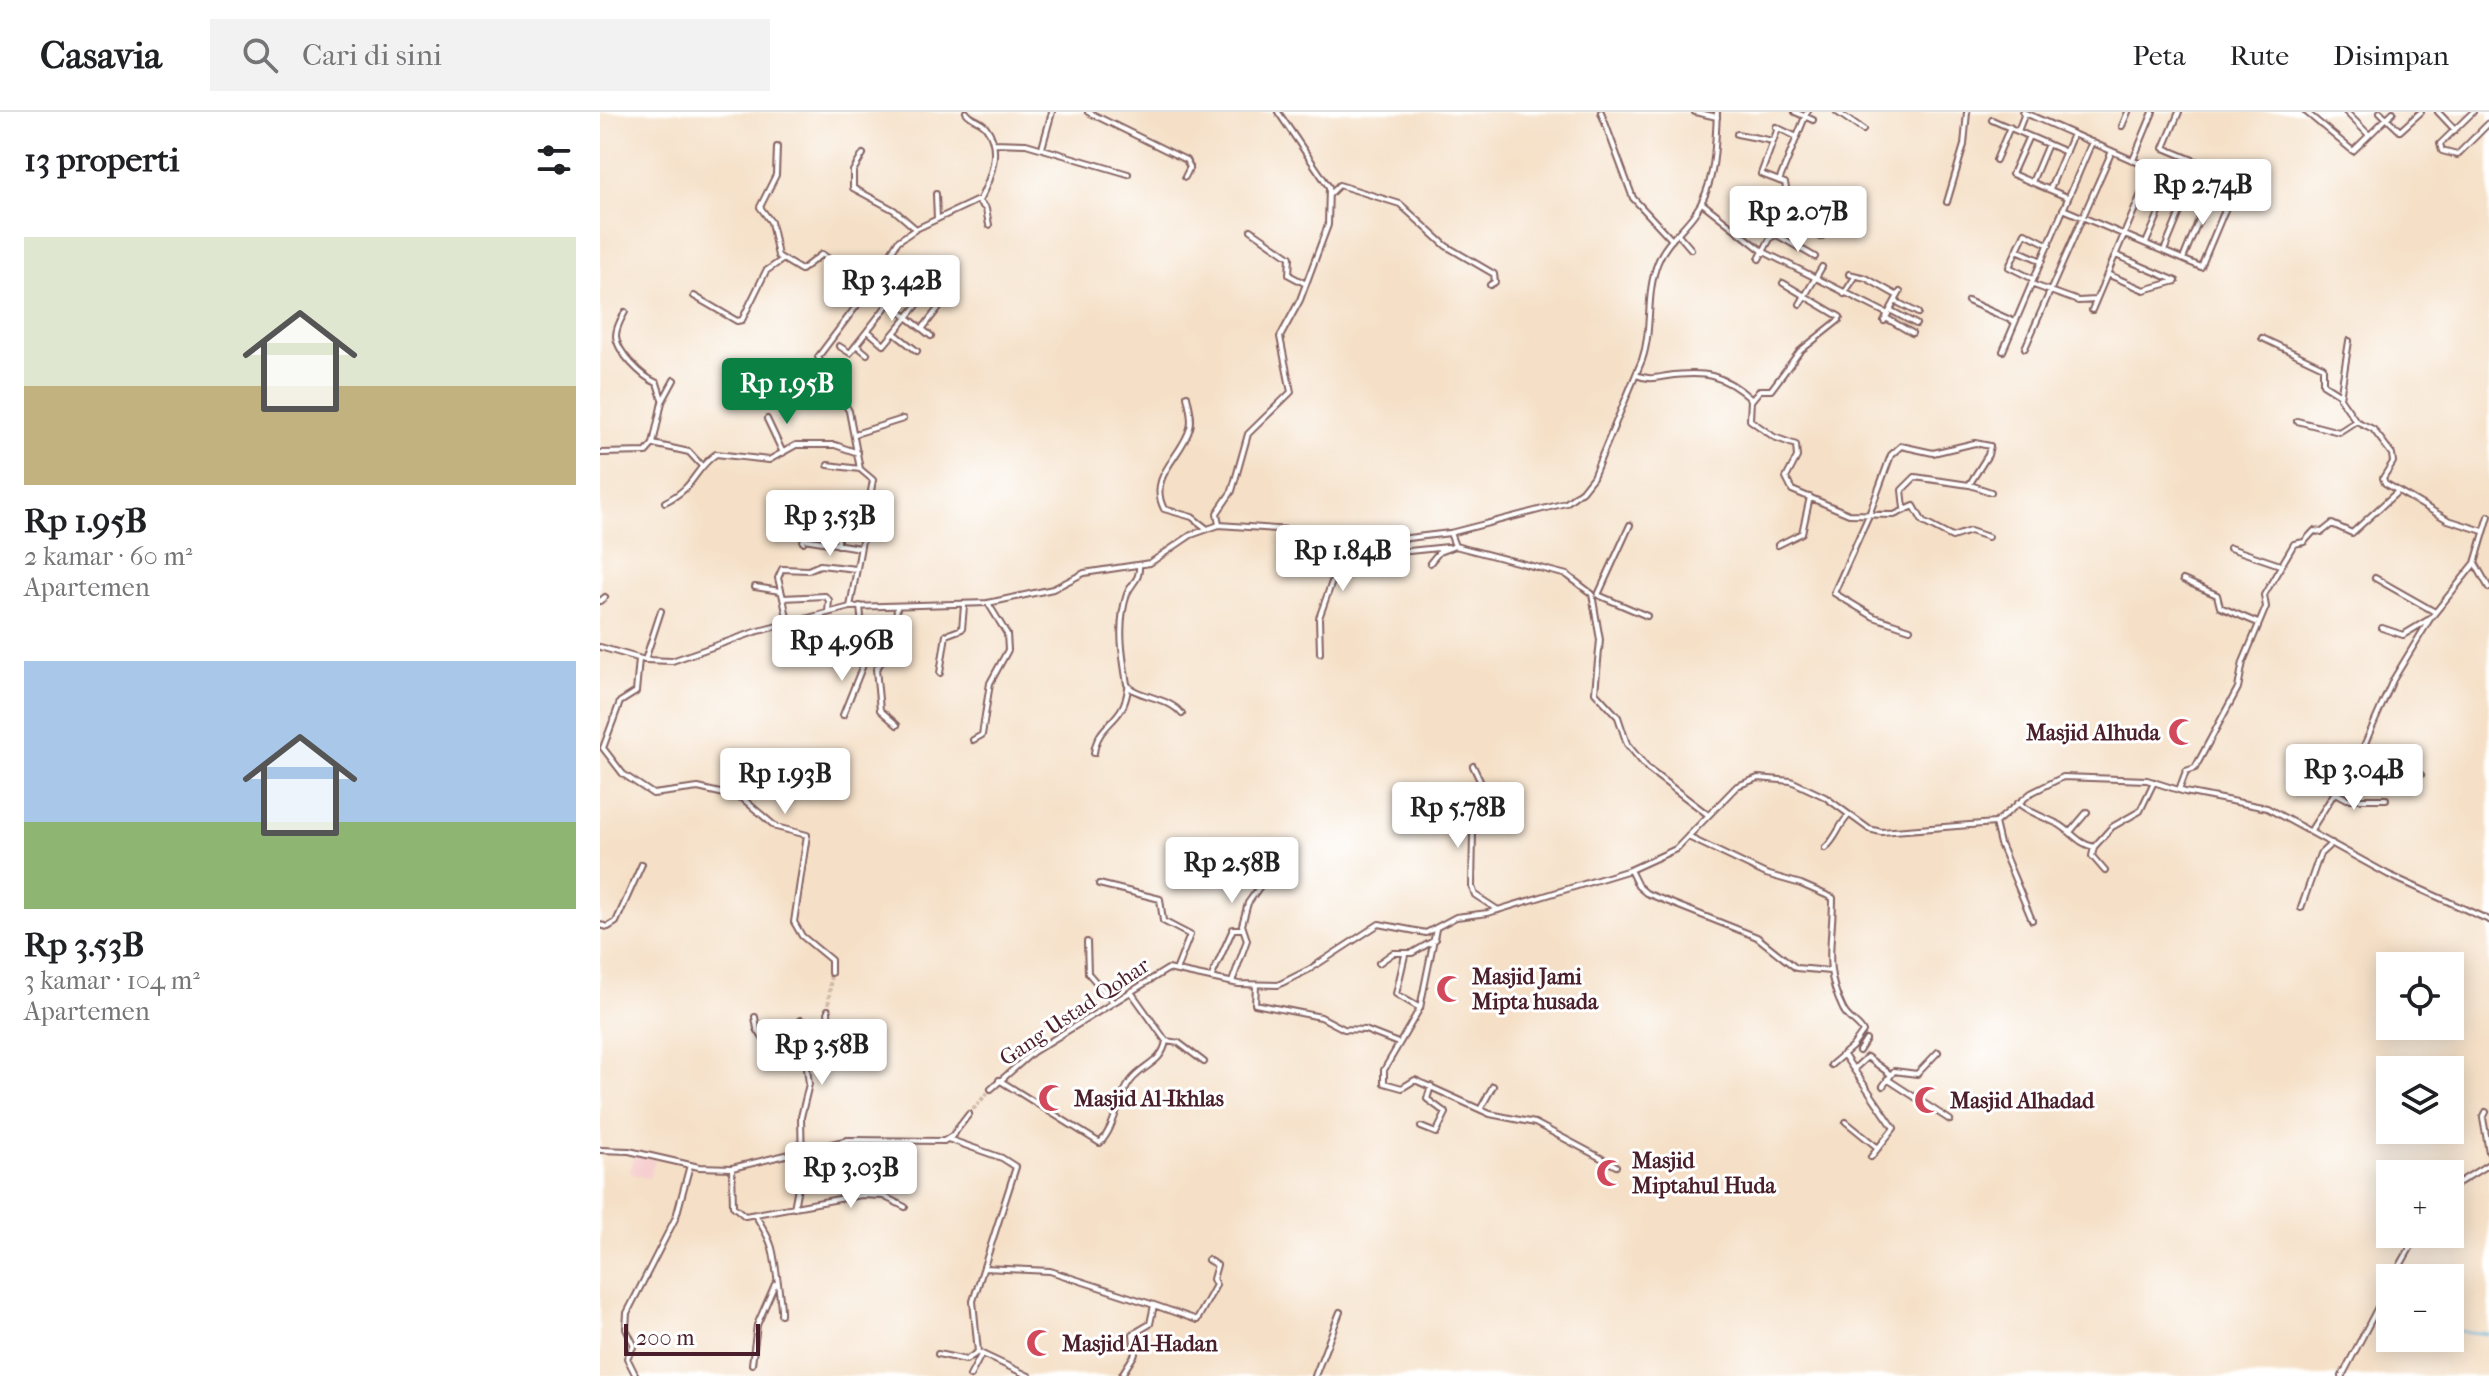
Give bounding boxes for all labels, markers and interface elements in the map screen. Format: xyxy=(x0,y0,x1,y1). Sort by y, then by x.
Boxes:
search box xyxy=(210,19,770,91)
text: Casavia xyxy=(40,33,162,78)
icon: search xyxy=(238,33,282,77)
text: Cari di sini xyxy=(302,38,442,73)
text: Peta xyxy=(2133,39,2186,72)
text: Rute xyxy=(2230,39,2289,72)
text: Disimpan xyxy=(2333,39,2449,72)
icon: filters xyxy=(532,138,576,182)
text: 13 properti xyxy=(24,140,179,180)
pin: Rp 2.74B xyxy=(2120,159,2286,227)
text: Rp 2.74B xyxy=(2153,169,2253,200)
pin: Rp 2.07B xyxy=(1715,186,1881,254)
text: Rp 2.07B xyxy=(1748,196,1848,227)
pin: Rp 3.42B xyxy=(809,255,975,323)
text: Rp 3.42B xyxy=(842,265,942,296)
icon: home xyxy=(228,289,372,433)
pin: Rp 1.95B xyxy=(704,358,870,426)
text: Rp 1.95B xyxy=(740,368,834,399)
pin: Rp 3.53B xyxy=(747,490,913,558)
text: Rp 3.53B xyxy=(784,500,876,531)
text: Rp 1.95B xyxy=(24,501,147,541)
pin: Rp 1.84B xyxy=(1260,525,1426,593)
text: Rp 1.84B xyxy=(1294,535,1392,566)
text: 2 kamar · 60 m² xyxy=(24,541,192,572)
text: Apartemen xyxy=(24,572,150,603)
pin: Rp 4.96B xyxy=(759,615,925,683)
text: Rp 4.96B xyxy=(790,625,894,656)
icon: home xyxy=(228,713,372,857)
mosque icon: Masjid Alhuda xyxy=(2167,717,2197,747)
place label: Masjid Alhuda xyxy=(2025,720,2161,746)
pin: Rp 3.04B xyxy=(2271,744,2437,812)
pin: Rp 1.93B xyxy=(702,748,868,816)
text: Rp 3.04B xyxy=(2304,754,2404,785)
text: Rp 1.93B xyxy=(738,758,832,789)
pin: Rp 5.78B xyxy=(1375,782,1541,850)
text: Rp 5.78B xyxy=(1410,792,1506,823)
pin: Rp 2.58B xyxy=(1149,837,1315,905)
text: Rp 2.58B xyxy=(1183,847,1281,878)
text: Rp 3.53B xyxy=(24,925,144,965)
street label: Gang Ustad Qohar xyxy=(995,952,1155,1071)
map controls xyxy=(2376,952,2464,1352)
button: locate xyxy=(2376,952,2464,1040)
place label: Masjid Jami Mipta husada xyxy=(1471,964,1599,1015)
text: 3 kamar · 104 m² xyxy=(24,965,200,996)
mosque icon: Masjid Jami Mipta husada xyxy=(1435,974,1465,1004)
text: Apartemen xyxy=(24,996,150,1027)
pin: Rp 3.58B xyxy=(739,1019,905,1087)
text: Rp 3.58B xyxy=(775,1029,869,1060)
button: layers xyxy=(2376,1056,2464,1144)
mosque icon: Masjid Al-Ikhlas xyxy=(1037,1083,1067,1113)
mosque icon: Masjid Alhadad xyxy=(1913,1085,1943,1115)
place label: Masjid Al-Ikhlas xyxy=(1073,1086,1224,1112)
place label: Masjid Alhadad xyxy=(1949,1088,2095,1114)
pin: Rp 3.03B xyxy=(768,1142,934,1210)
place label: Masjid Miptahul Huda xyxy=(1631,1148,1776,1199)
text: Rp 3.03B xyxy=(803,1152,899,1183)
mosque icon: Masjid Miptahul Huda xyxy=(1595,1158,1625,1188)
button: + xyxy=(2376,1160,2464,1248)
button: − xyxy=(2376,1264,2464,1352)
scale bar xyxy=(624,1320,760,1356)
text: 200 m xyxy=(636,1325,695,1351)
mosque icon: Masjid Al-Hadan xyxy=(1025,1328,1055,1358)
place label: Masjid Al-Hadan xyxy=(1061,1331,1218,1357)

